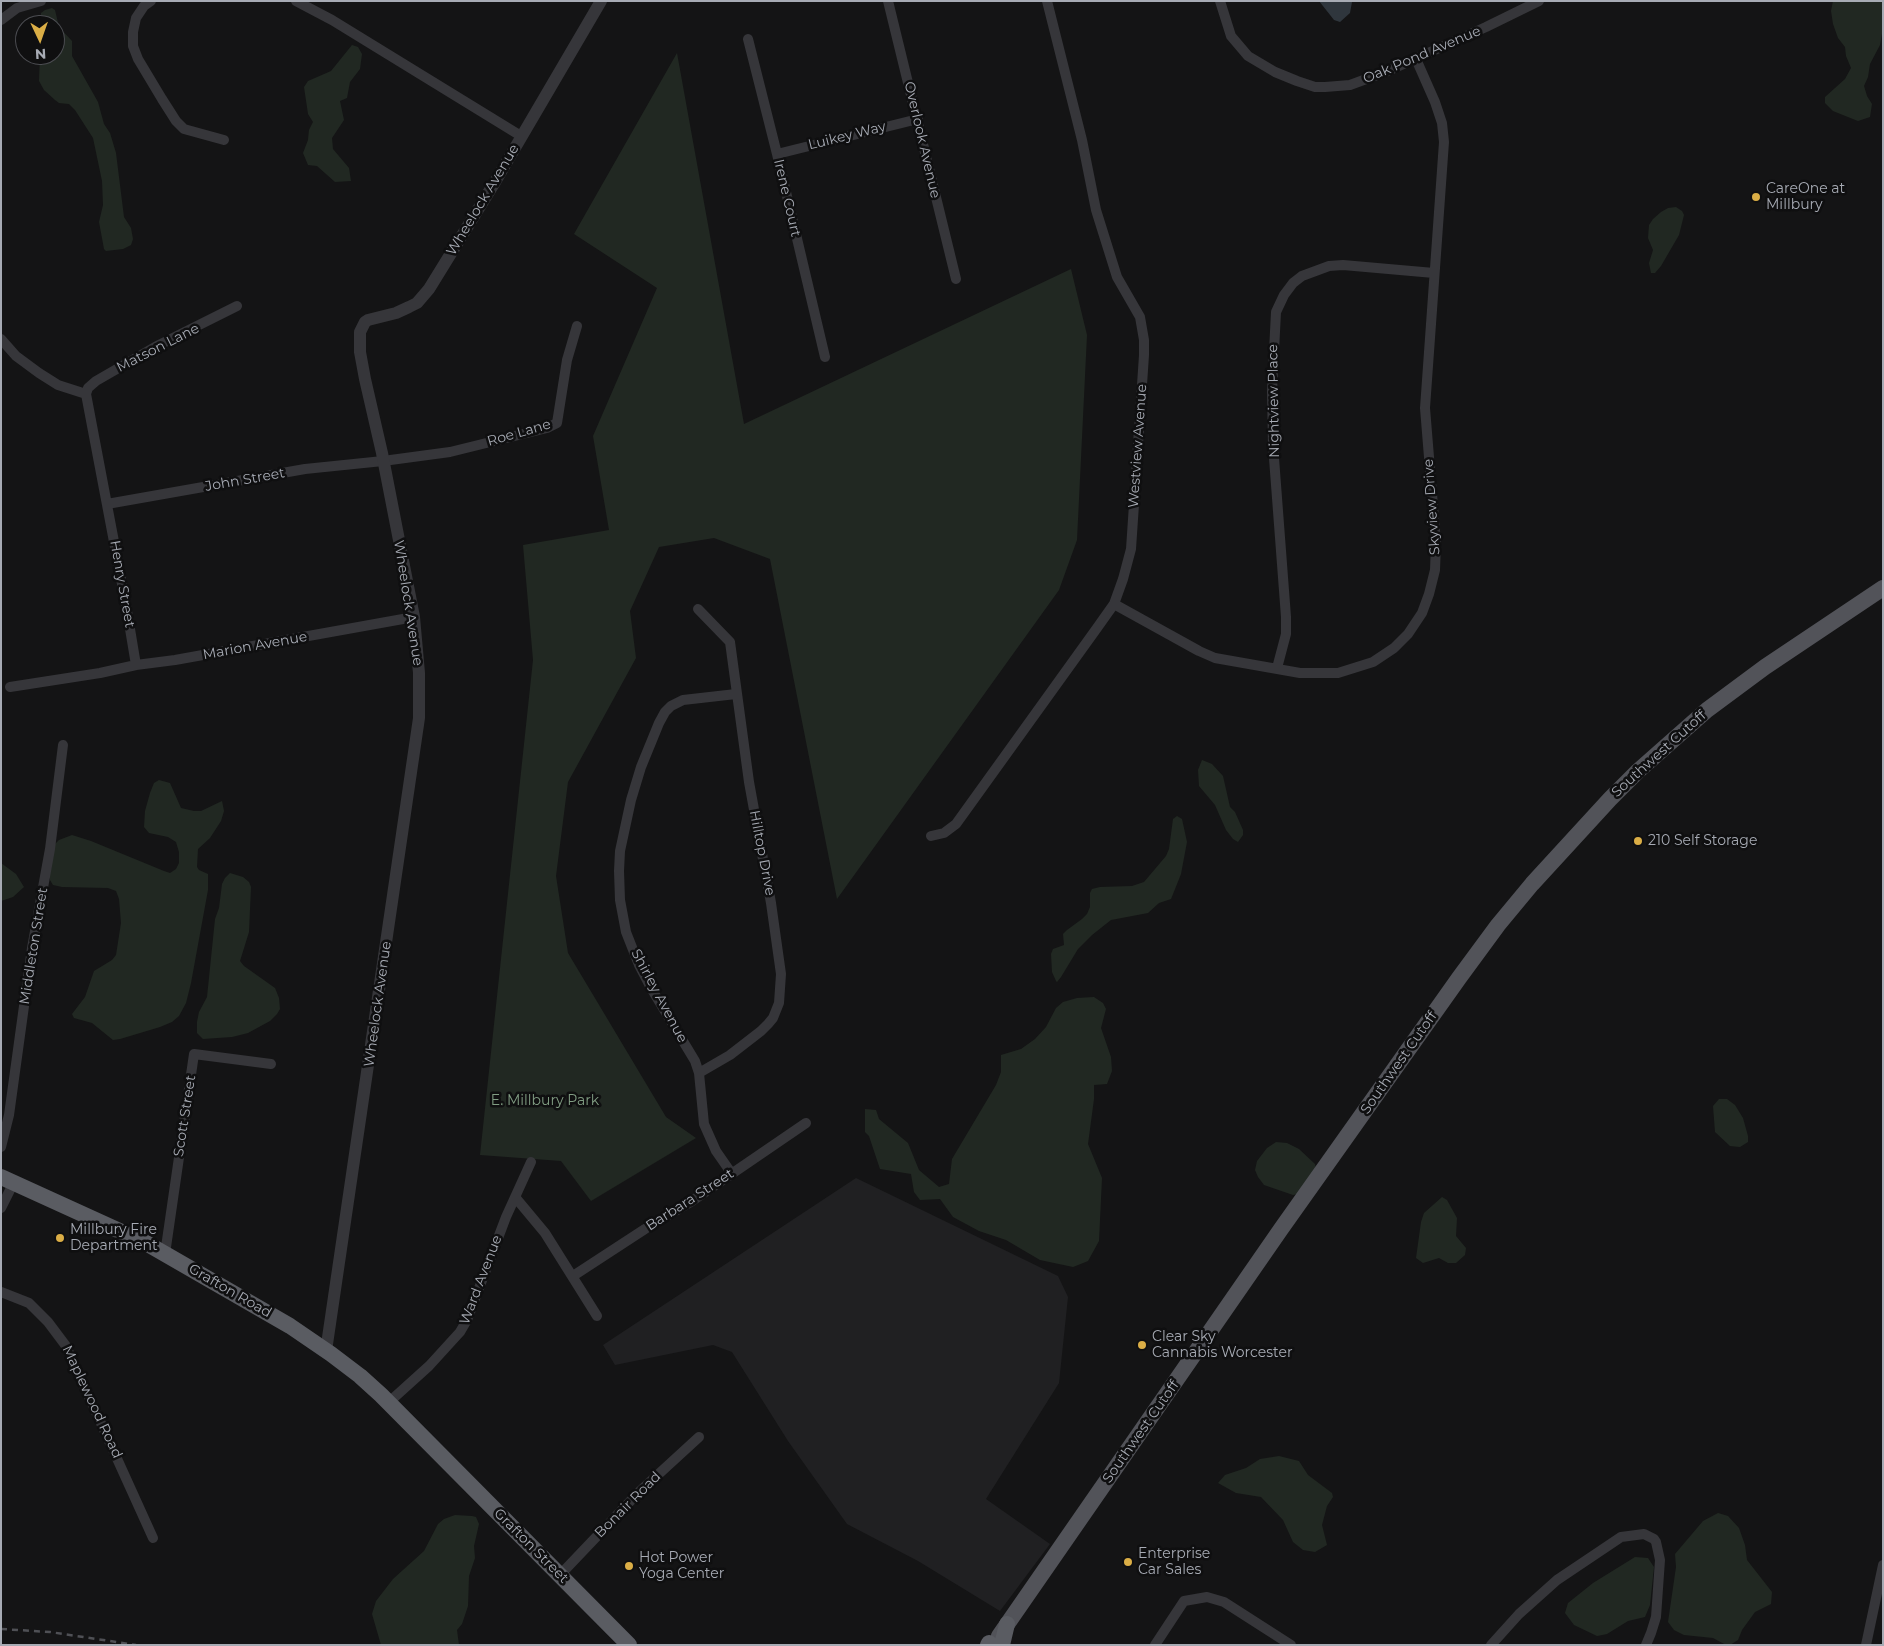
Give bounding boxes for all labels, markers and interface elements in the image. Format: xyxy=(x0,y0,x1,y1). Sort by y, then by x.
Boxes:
north arrow xyxy=(15,15,65,65)
street label: Oak Pond Avenue xyxy=(1361,23,1483,87)
text: N xyxy=(35,45,47,63)
street label: Overlook Avenue xyxy=(900,80,944,200)
street label: Luikey Way xyxy=(806,118,888,154)
street label: Wheelock Avenue xyxy=(443,141,523,259)
street label: Irene Court xyxy=(770,158,804,238)
place label: CareOne at Millbury xyxy=(1766,181,1845,213)
marker: CareOne at Millbury xyxy=(1750,191,1762,203)
street label: Matson Lane xyxy=(114,320,202,376)
street label: Nightview Place xyxy=(1265,344,1283,458)
street label: Westview Avenue xyxy=(1125,384,1151,508)
street label: Roe Lane xyxy=(485,416,553,450)
street label: Skyview Drive xyxy=(1420,458,1444,556)
street label: John Street xyxy=(204,465,286,495)
street label: Henry Street xyxy=(106,539,138,629)
street label: Wheelock Avenue xyxy=(390,539,426,667)
street label: Marion Avenue xyxy=(202,629,308,663)
street label: Southwest Cutoff xyxy=(1608,707,1710,801)
street label: Hilltop Drive xyxy=(745,809,779,897)
place label: 210 Self Storage xyxy=(1648,833,1757,849)
marker: 210 Self Storage xyxy=(1632,835,1644,847)
street label: Middleton Street xyxy=(16,886,52,1006)
street label: Wheelock Avenue xyxy=(361,940,395,1068)
street label: Shirley Avenue xyxy=(627,946,691,1046)
street label: Southwest Cutoff xyxy=(1357,1008,1441,1118)
street label: Scott Street xyxy=(170,1074,200,1158)
park label: E. Millbury Park xyxy=(491,1093,599,1109)
street label: Barbara Street xyxy=(643,1165,737,1235)
place label: Millbury Fire Department xyxy=(70,1222,158,1254)
marker: Millbury Fire Department xyxy=(54,1232,66,1244)
street label: Ward Avenue xyxy=(456,1233,506,1327)
street label: Grafton Road xyxy=(186,1261,274,1321)
place label: Clear Sky Cannabis Worcester xyxy=(1152,1329,1293,1361)
marker: Clear Sky Cannabis Worcester xyxy=(1136,1339,1148,1351)
street label: Maplewood Road xyxy=(58,1343,126,1461)
street label: Southwest Cutoff xyxy=(1099,1377,1183,1487)
street label: Bonair Road xyxy=(591,1468,665,1542)
street label: Grafton Street xyxy=(490,1505,572,1587)
place label: Enterprise Car Sales xyxy=(1138,1546,1210,1578)
place label: Hot Power Yoga Center xyxy=(639,1550,724,1582)
marker: Enterprise Car Sales xyxy=(1122,1556,1134,1568)
marker: Hot Power Yoga Center xyxy=(623,1560,635,1572)

